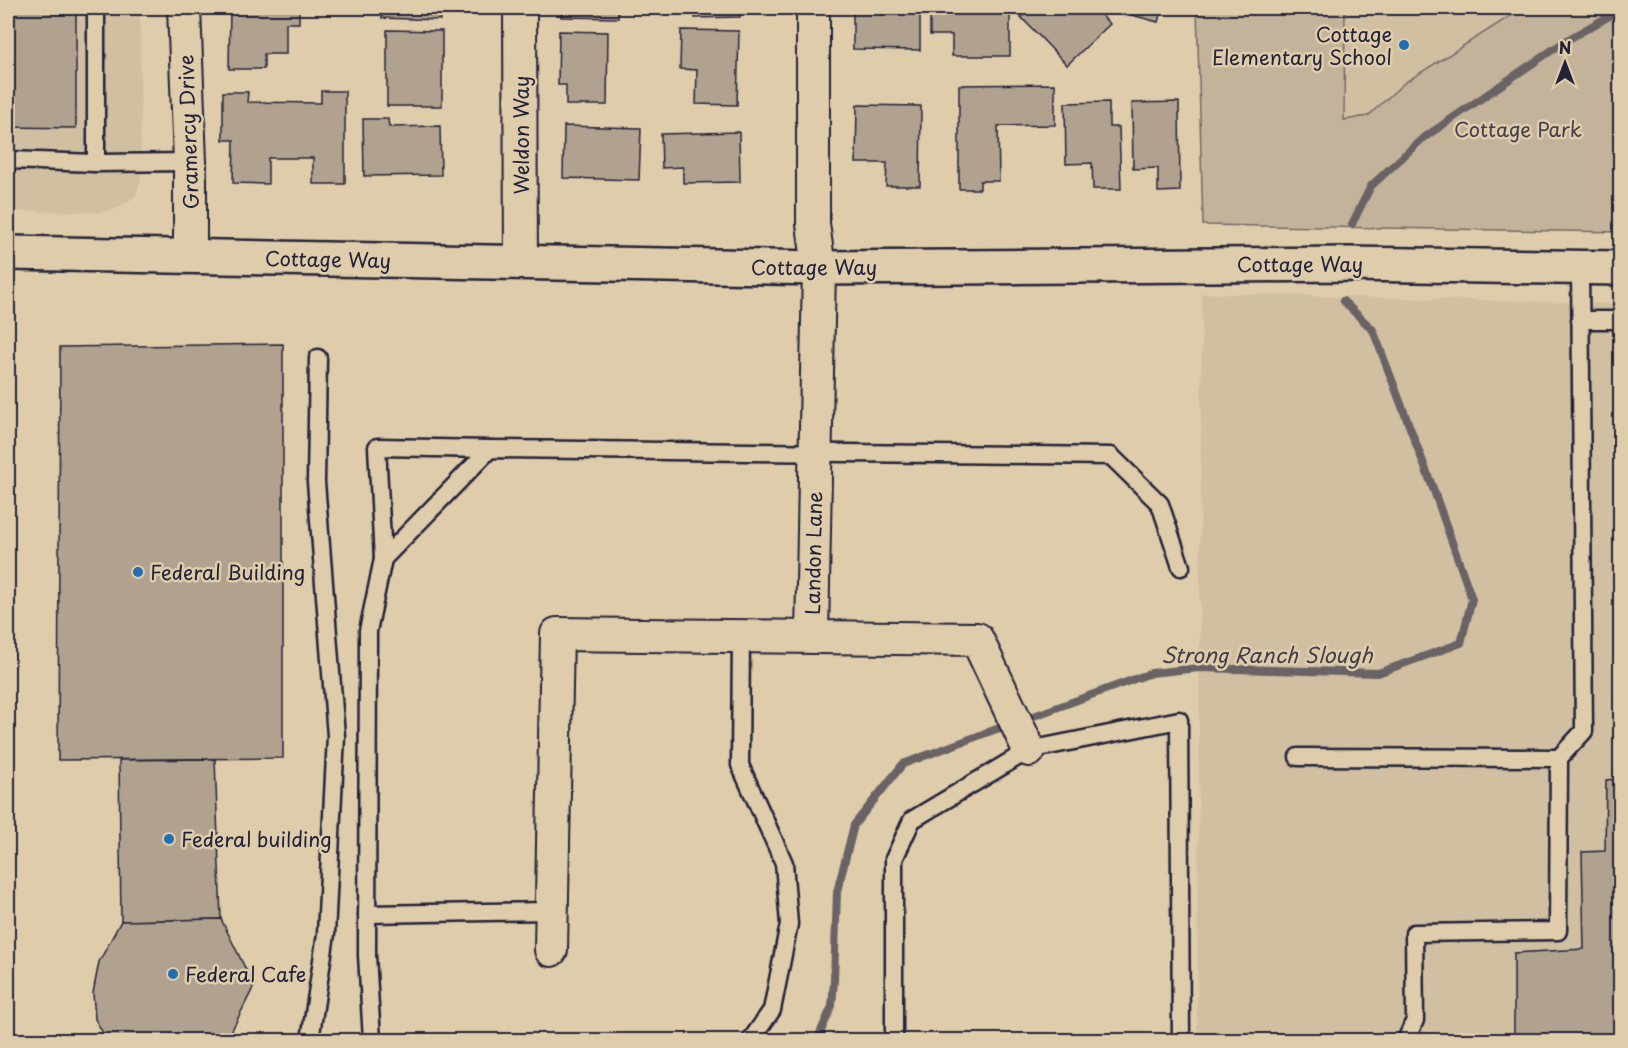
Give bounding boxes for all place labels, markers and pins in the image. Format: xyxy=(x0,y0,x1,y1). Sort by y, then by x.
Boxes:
place label: Cottage Elementary School xyxy=(1212,19,1392,72)
marker: Cottage Elementary School xyxy=(1397,38,1411,52)
place label: Federal Building xyxy=(150,557,305,587)
marker: Federal Building xyxy=(131,565,145,579)
place label: Federal building xyxy=(181,824,332,854)
marker: Federal building xyxy=(162,832,176,846)
place label: Federal Cafe xyxy=(185,959,306,989)
marker: Federal Cafe xyxy=(166,967,180,981)

